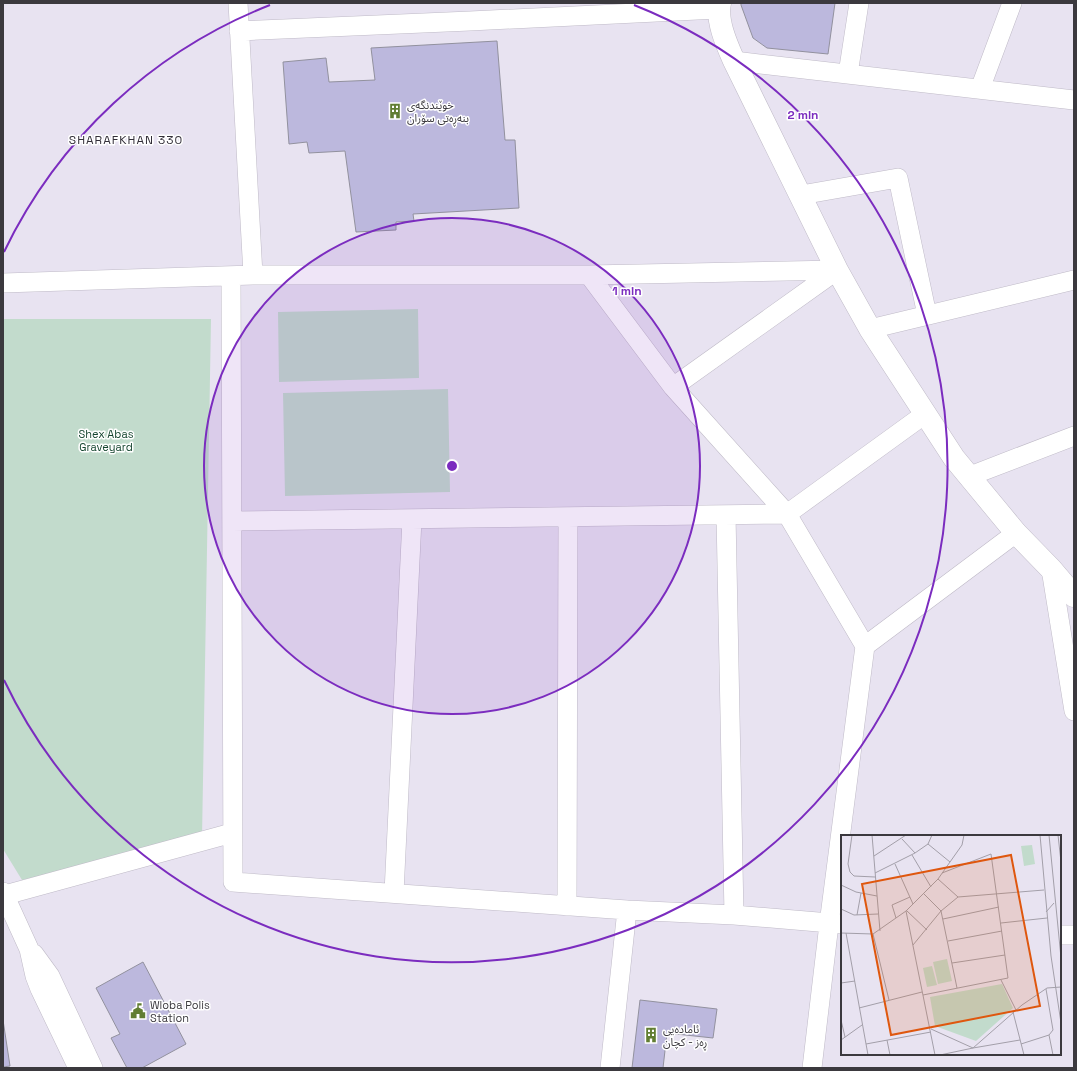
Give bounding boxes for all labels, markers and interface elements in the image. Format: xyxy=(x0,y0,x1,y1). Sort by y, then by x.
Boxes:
place label: خوێندنگەی بنەڕەتی سۆران xyxy=(407,98,469,127)
building icon: خوێندنگەی بنەڕەتی سۆران xyxy=(386,102,404,120)
text: 2 min xyxy=(787,107,819,123)
district label: SHARAFKHAN 330 xyxy=(69,132,183,148)
text: 1 min xyxy=(612,283,642,299)
park label: Shex Abas Graveyard xyxy=(79,427,134,454)
centre of rings xyxy=(445,459,459,473)
inset map xyxy=(841,835,1061,1055)
place label: Wloba Polis Station xyxy=(150,998,210,1025)
public building icon: Wloba Polis Station xyxy=(129,1002,147,1020)
place label: ئامادەیی ڕەز - کچان xyxy=(663,1022,707,1051)
building icon: ئامادەیی ڕەز - کچان xyxy=(642,1026,660,1044)

